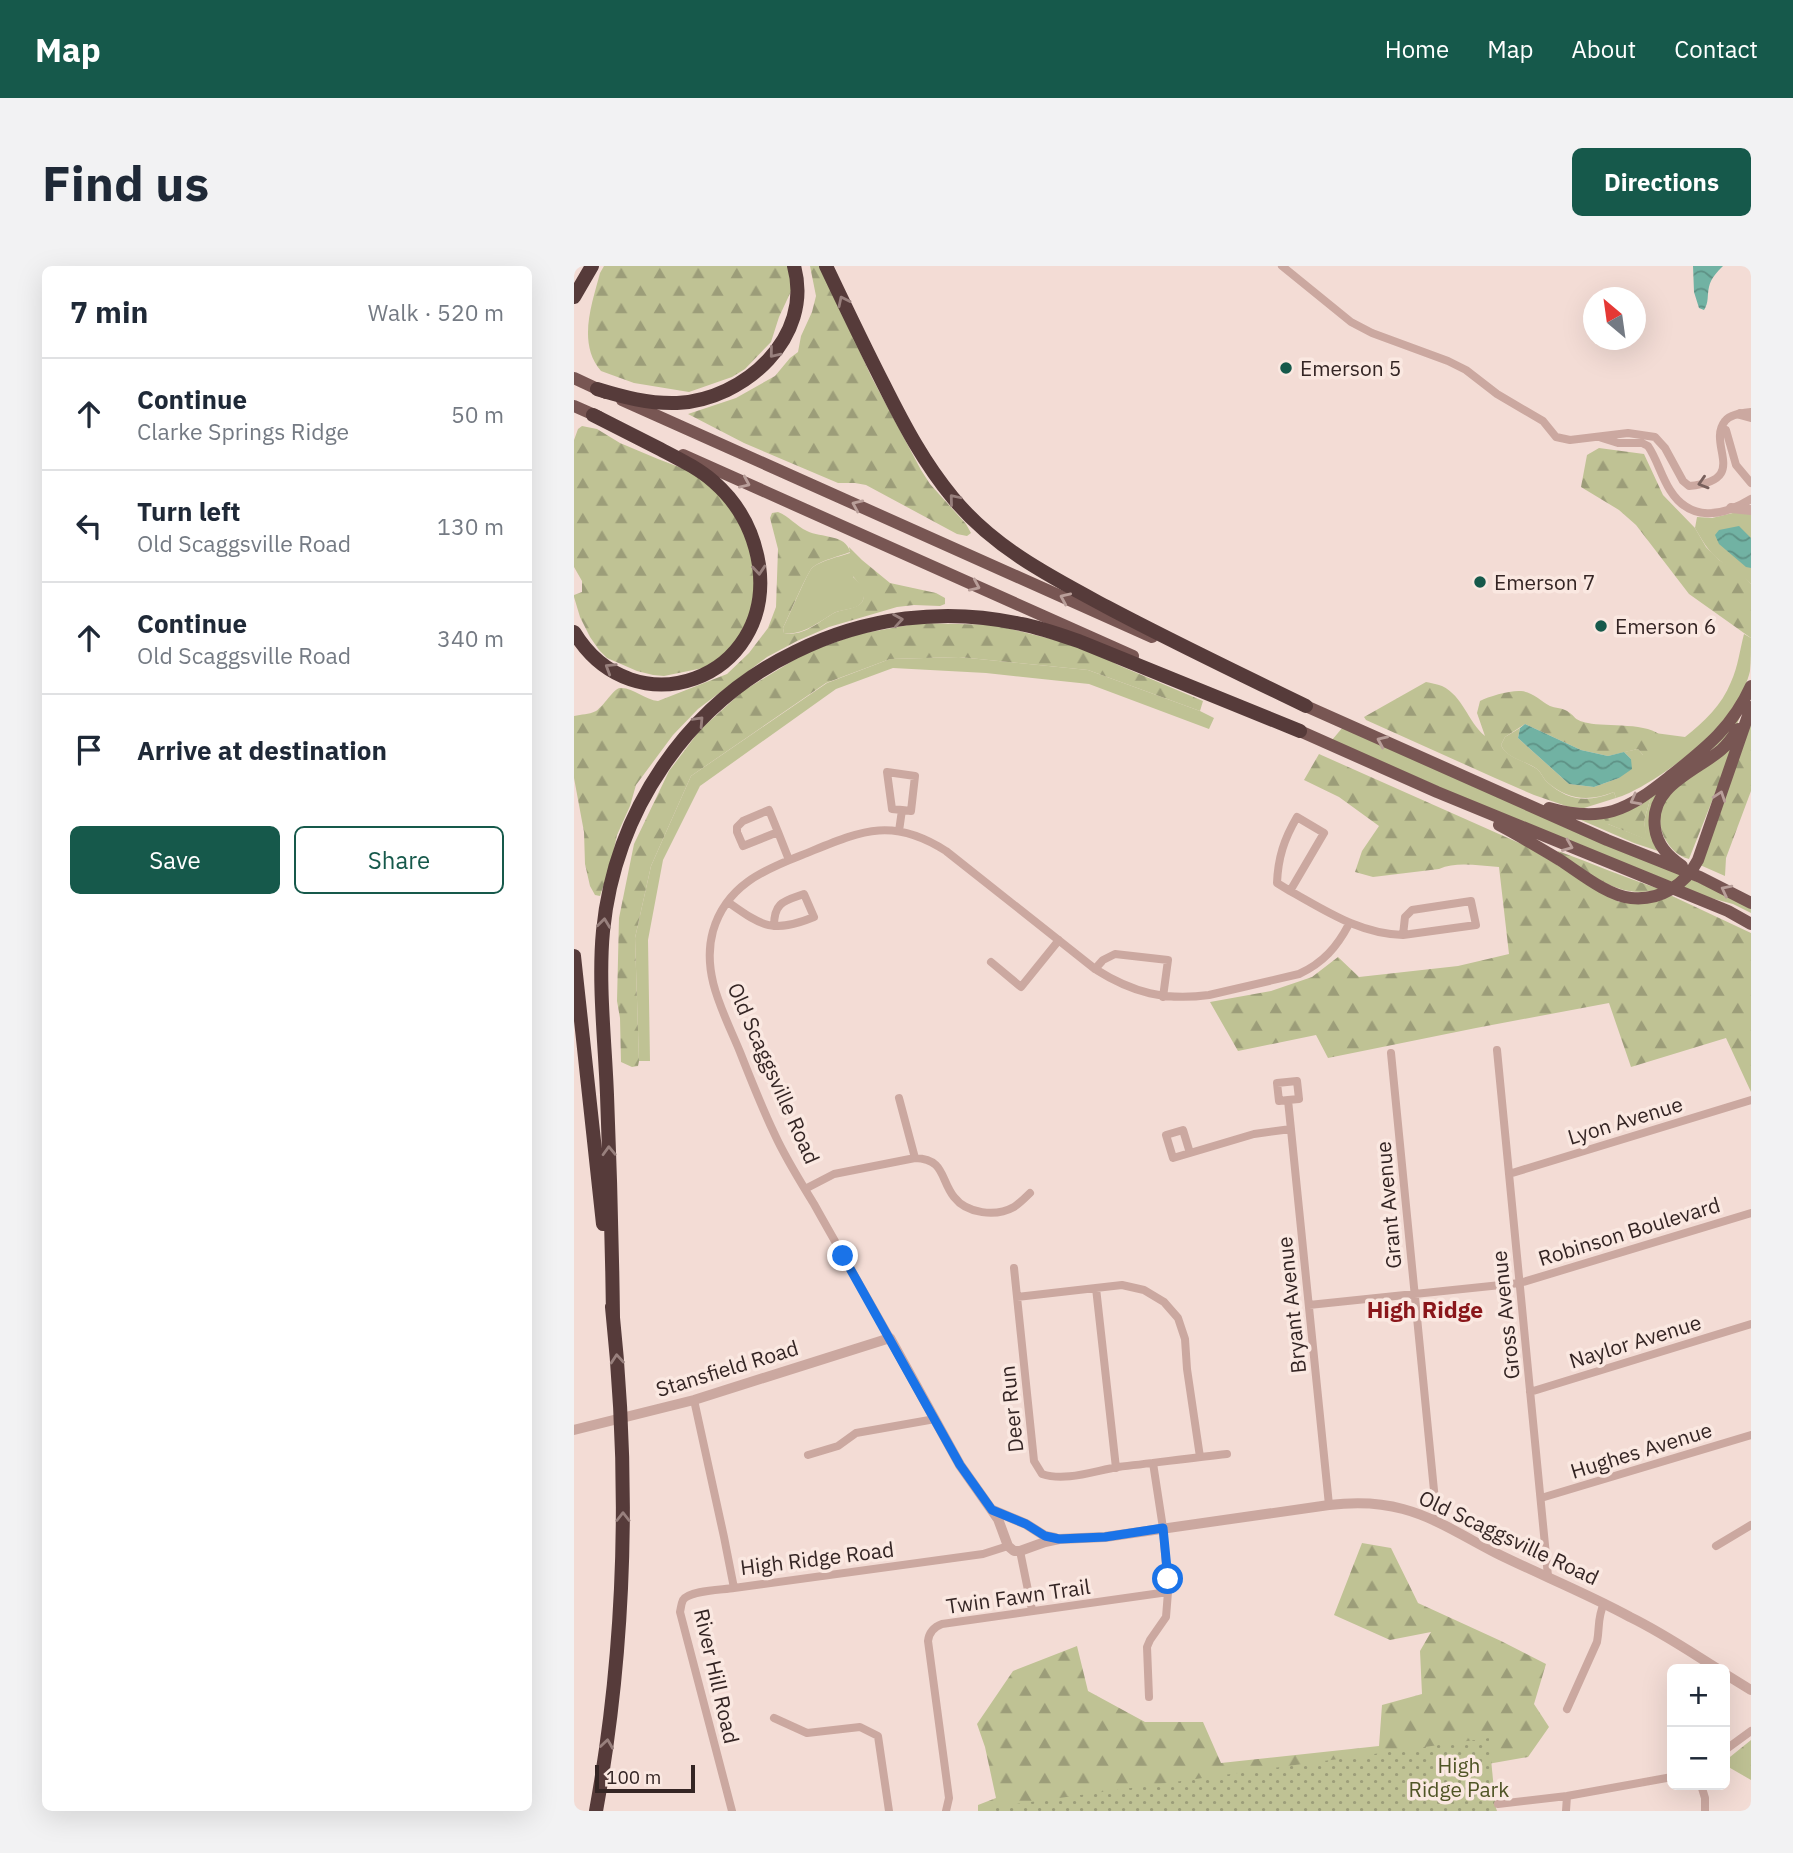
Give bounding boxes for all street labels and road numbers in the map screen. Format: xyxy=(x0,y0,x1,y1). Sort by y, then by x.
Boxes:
street label: Old Scaggsville Road xyxy=(721,978,827,1168)
street label: Lyon Avenue xyxy=(1564,1089,1686,1151)
street label: Grant Avenue xyxy=(1368,1140,1408,1270)
street label: Robinson Boulevard xyxy=(1535,1190,1723,1272)
street label: Bryant Avenue xyxy=(1270,1235,1312,1375)
street label: Gross Avenue xyxy=(1484,1249,1526,1381)
street label: Naylor Avenue xyxy=(1566,1308,1704,1374)
street label: Stansfield Road xyxy=(652,1333,802,1403)
street label: Deer Run xyxy=(993,1364,1029,1454)
street label: Hughes Avenue xyxy=(1567,1415,1715,1485)
street label: Old Scaggsville Road xyxy=(1414,1483,1604,1591)
street label: High Ridge Road xyxy=(739,1535,895,1581)
street label: Twin Fawn Trail xyxy=(944,1572,1092,1620)
street label: River Hill Road xyxy=(688,1606,746,1746)

